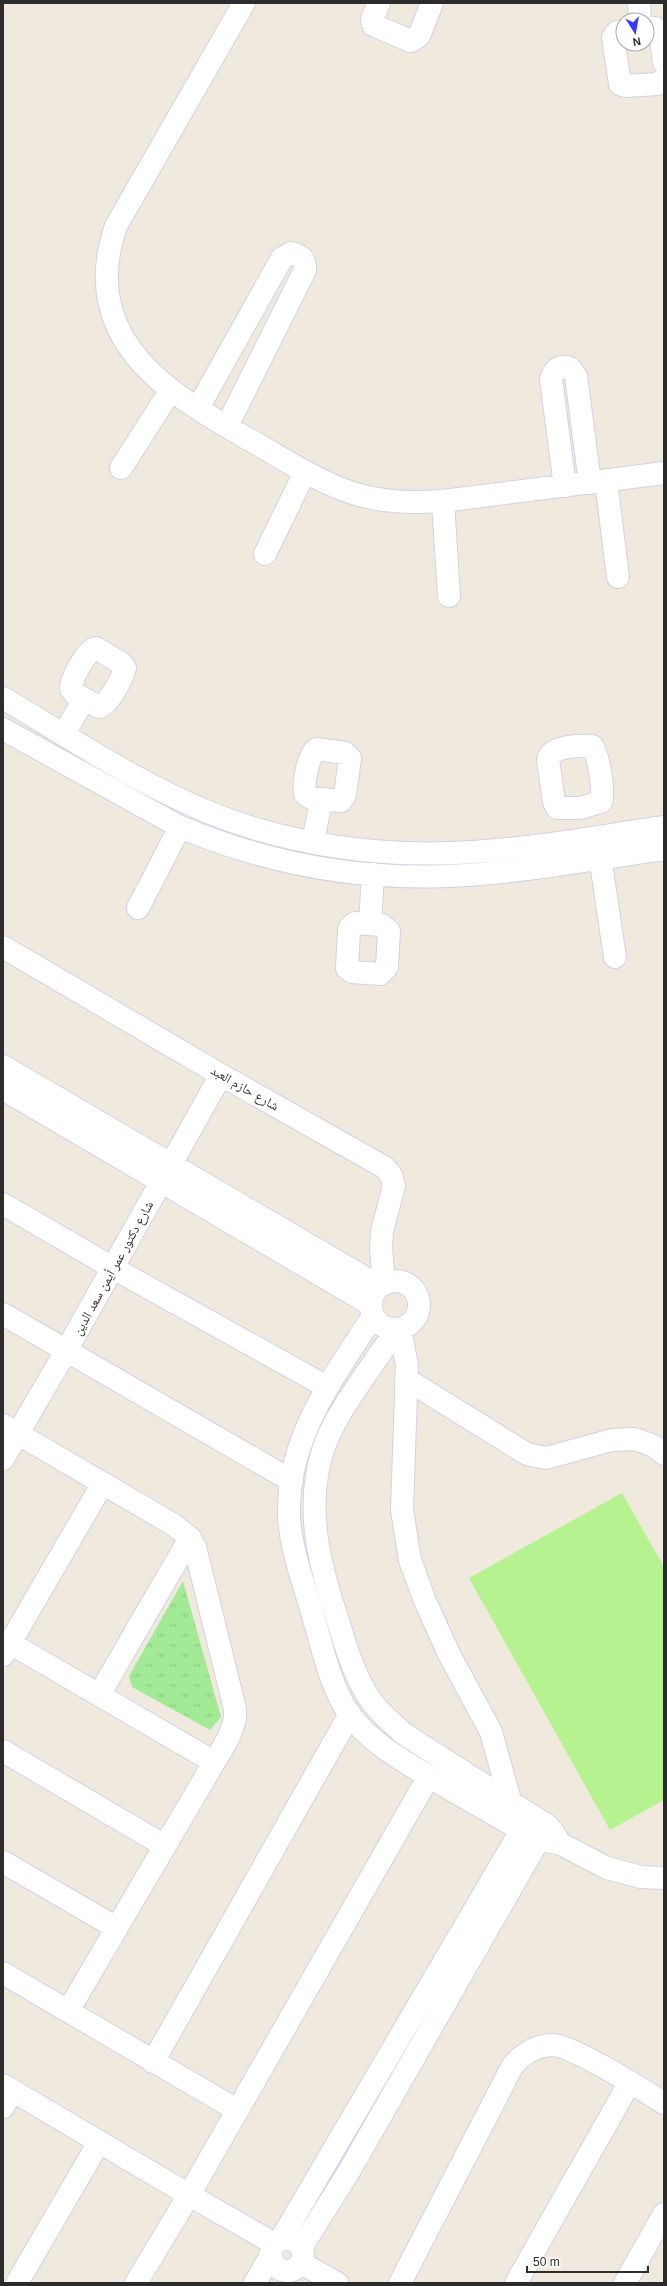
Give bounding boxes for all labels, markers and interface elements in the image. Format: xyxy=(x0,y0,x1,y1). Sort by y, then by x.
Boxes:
north arrow xyxy=(615,12,655,52)
text: N xyxy=(632,35,642,48)
street label: شارع حازم العبد xyxy=(207,1062,282,1115)
street label: شارع دكتور عمر أيمن سعد الدين xyxy=(70,1198,158,1339)
scale bar xyxy=(527,2248,648,2274)
text: 50 m xyxy=(533,2255,560,2269)

